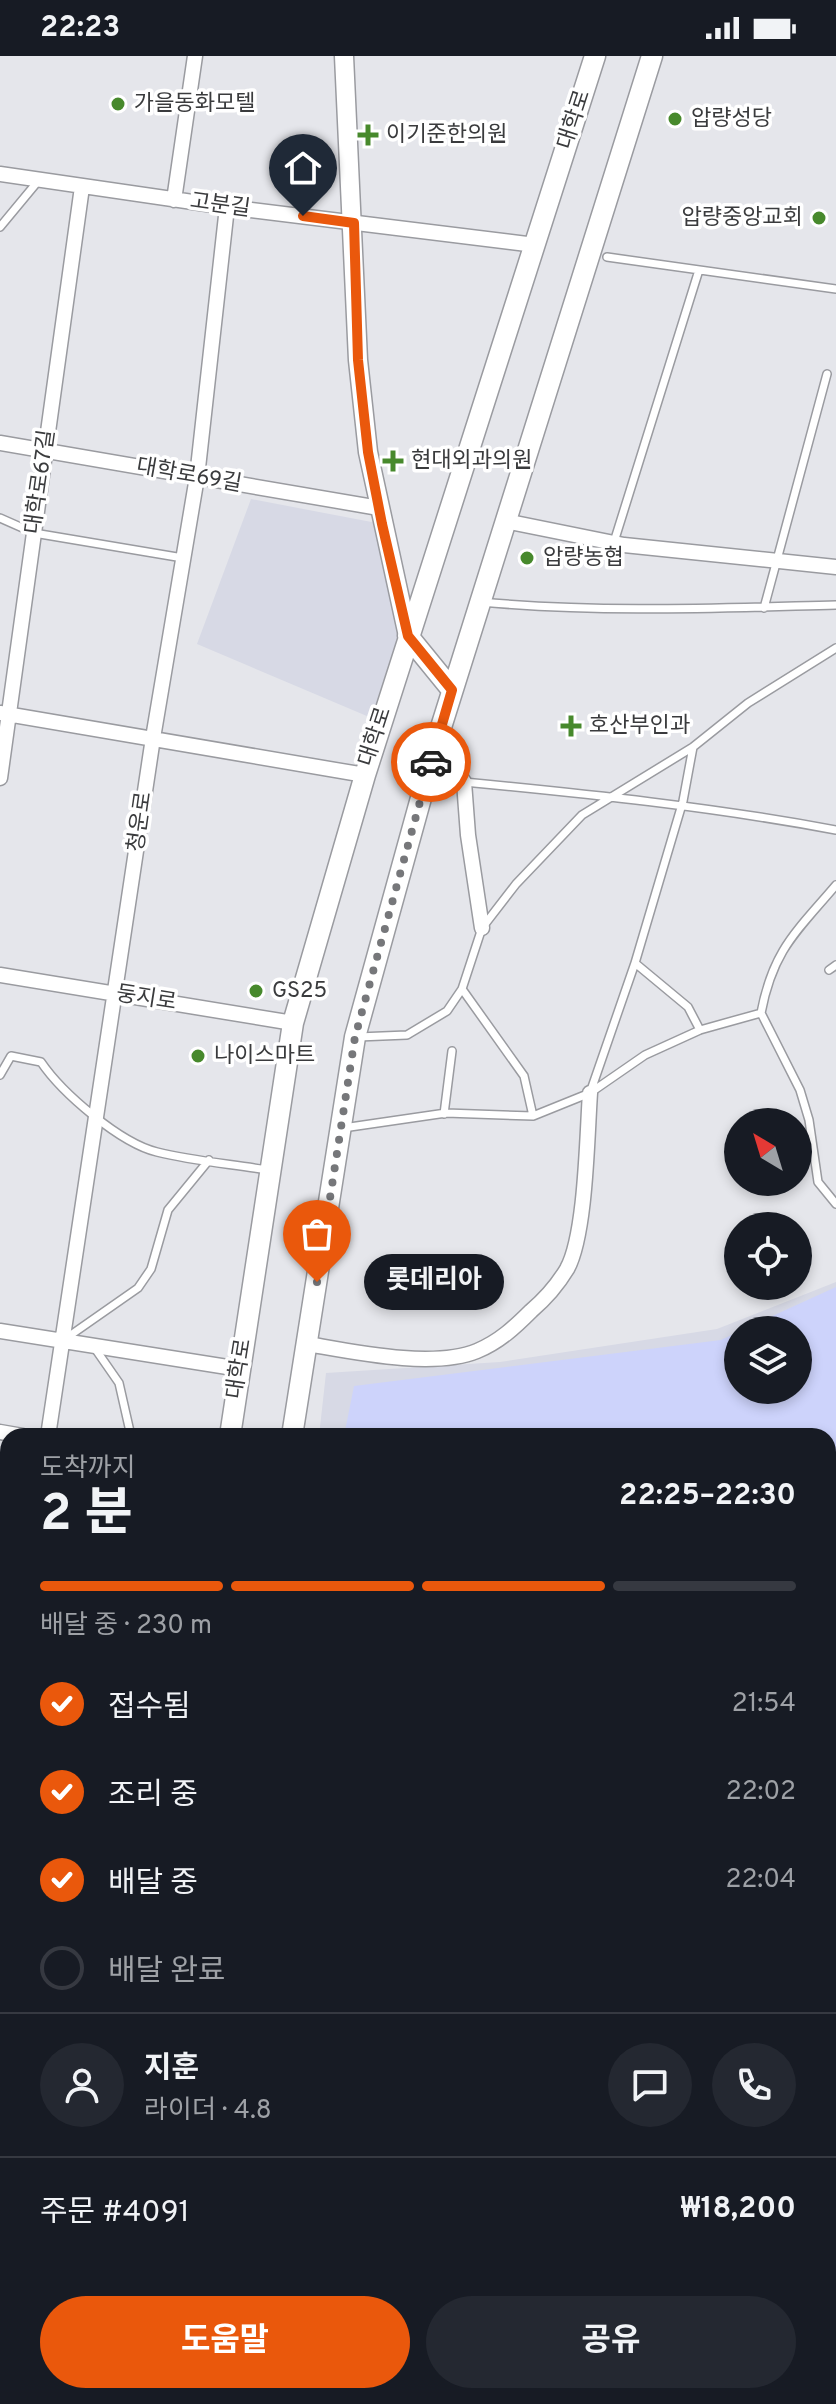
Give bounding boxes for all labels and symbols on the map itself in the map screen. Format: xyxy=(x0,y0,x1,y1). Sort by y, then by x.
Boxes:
street label: 대학로 xyxy=(553,87,597,153)
place label: 가을동화모텔 xyxy=(134,91,255,118)
marker: 가을동화모텔 xyxy=(109,95,127,113)
place label: 압량성당 xyxy=(691,106,772,133)
marker: 압량성당 xyxy=(666,110,684,128)
place label: 이기준한의원 xyxy=(386,122,507,149)
marker: 이기준한의원 xyxy=(357,124,379,146)
pin xyxy=(269,134,337,216)
street label: 고분길 xyxy=(188,188,252,224)
place label: 압량중앙교회 xyxy=(682,205,803,232)
marker: 압량중앙교회 xyxy=(810,209,828,227)
street label: 대학로67길 xyxy=(20,428,62,536)
place label: 현대외과의원 xyxy=(411,448,532,475)
marker: 현대외과의원 xyxy=(382,450,404,472)
street label: 대학로69길 xyxy=(134,453,244,499)
place label: 압량농협 xyxy=(543,545,624,572)
marker: 압량농협 xyxy=(518,549,536,567)
street label: 대학로 xyxy=(354,704,398,770)
place label: 호산부인과 xyxy=(589,713,690,740)
marker: 호산부인과 xyxy=(560,715,582,737)
courier xyxy=(391,722,471,802)
street label: 청운로 xyxy=(123,790,159,854)
place label: GS25 xyxy=(272,978,327,1005)
street label: 둥지로 xyxy=(114,981,178,1017)
marker: GS25 xyxy=(247,982,265,1000)
place label: 나이스마트 xyxy=(214,1043,315,1070)
marker: 나이스마트 xyxy=(189,1047,207,1065)
north arrow xyxy=(724,1108,812,1196)
pin xyxy=(283,1200,351,1282)
callout: 롯데리아 xyxy=(365,1254,505,1310)
street label: 대학로 xyxy=(222,1337,258,1401)

